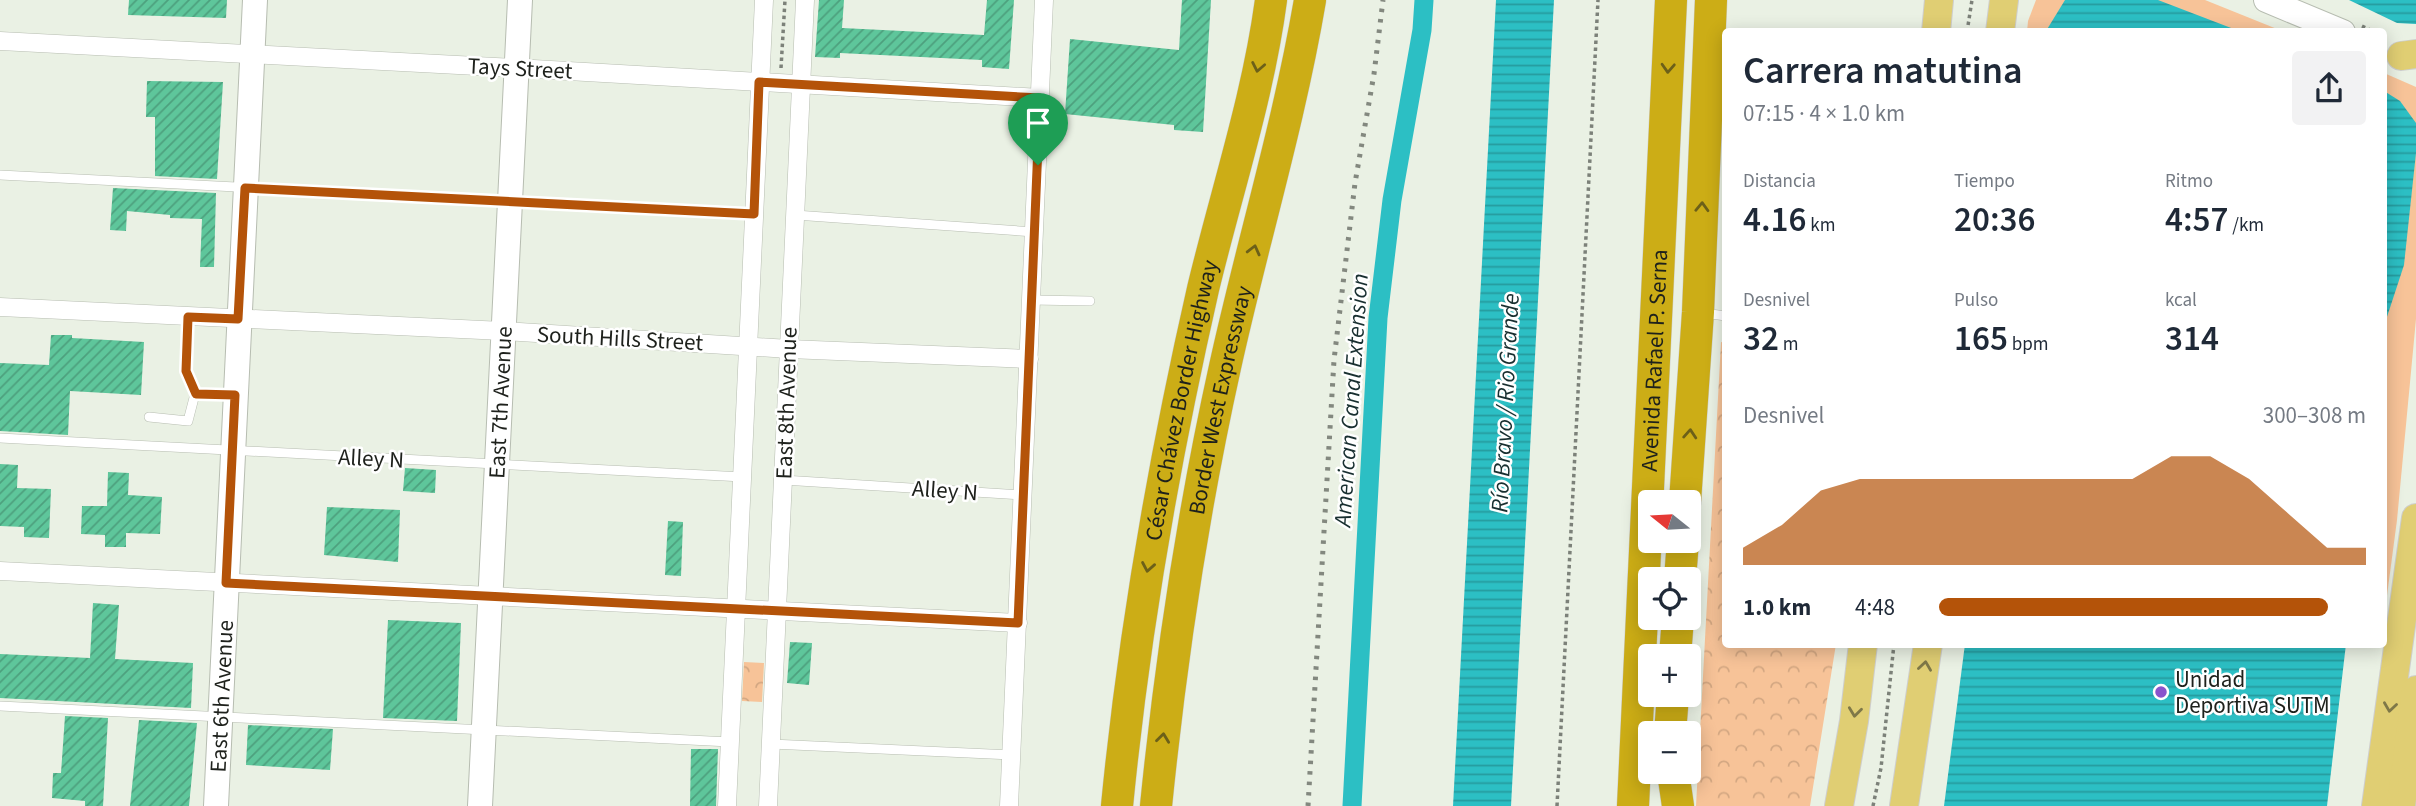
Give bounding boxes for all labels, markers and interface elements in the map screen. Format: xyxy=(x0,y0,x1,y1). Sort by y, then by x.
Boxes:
text: Carrera matutina xyxy=(1743,44,2023,98)
street label: Tays Street xyxy=(467,49,573,88)
button: share xyxy=(2292,51,2366,125)
one-way arrow xyxy=(1251,61,1266,73)
one-way arrow xyxy=(1661,63,1676,74)
pin xyxy=(1008,93,1068,165)
text: 07:15 · 4 × 1.0 km xyxy=(1743,97,1905,130)
icon: arrive xyxy=(1019,104,1057,142)
text: Distancia xyxy=(1743,168,1816,195)
text: Tiempo xyxy=(1954,168,2015,195)
text: Ritmo xyxy=(2165,168,2213,195)
text: 4.16 xyxy=(1743,195,1807,245)
text: 20:36 xyxy=(1954,195,2035,245)
text: 4:57 xyxy=(2165,195,2229,245)
one-way arrow xyxy=(1695,201,1710,212)
text: km xyxy=(1807,212,1835,239)
text: /km xyxy=(2229,212,2264,239)
one-way arrow xyxy=(1246,244,1260,256)
street label: Avenida Rafael P. Serna xyxy=(1633,249,1676,473)
street label: César Chávez Border Highway xyxy=(1137,256,1227,543)
water label: American Canal Extension xyxy=(1325,272,1378,530)
street label: Border West Expressway xyxy=(1180,282,1261,517)
text: Desnivel xyxy=(1743,287,1810,314)
text: Pulso xyxy=(1954,287,1998,314)
text: kcal xyxy=(2165,287,2197,314)
water label: Río Bravo / Rio Grande xyxy=(1482,293,1529,514)
text: 32 xyxy=(1743,314,1779,364)
text: 165 xyxy=(1954,314,2008,364)
text: 314 xyxy=(2165,314,2219,364)
street label: South Hills Street xyxy=(536,318,704,359)
street label: East 7th Avenue xyxy=(480,326,521,480)
street label: East 8th Avenue xyxy=(767,326,806,480)
text: m xyxy=(1779,331,1798,358)
text: bpm xyxy=(2008,331,2048,358)
text: Desnivel xyxy=(1743,399,1824,432)
text: 300–308 m xyxy=(2263,399,2366,432)
one-way arrow xyxy=(1682,428,1697,439)
street label: Alley N xyxy=(337,440,405,477)
street label: Alley N xyxy=(911,472,979,509)
north arrow xyxy=(1638,490,1701,553)
map controls xyxy=(1638,490,1701,784)
one-way arrow xyxy=(1141,561,1156,573)
button: locate xyxy=(1638,567,1701,630)
text: 1.0 km xyxy=(1743,591,1811,624)
text: 4:48 xyxy=(1855,591,1895,624)
street label: East 6th Avenue xyxy=(202,619,242,773)
button: + xyxy=(1638,644,1701,707)
one-way arrow xyxy=(1917,660,1932,672)
place label: Unidad Deportiva SUTM xyxy=(2175,663,2330,722)
marker: Unidad Deportiva SUTM xyxy=(2153,684,2169,700)
one-way arrow xyxy=(2382,701,2397,712)
one-way arrow xyxy=(1848,706,1863,718)
button: − xyxy=(1638,721,1701,784)
one-way arrow xyxy=(1156,732,1171,744)

